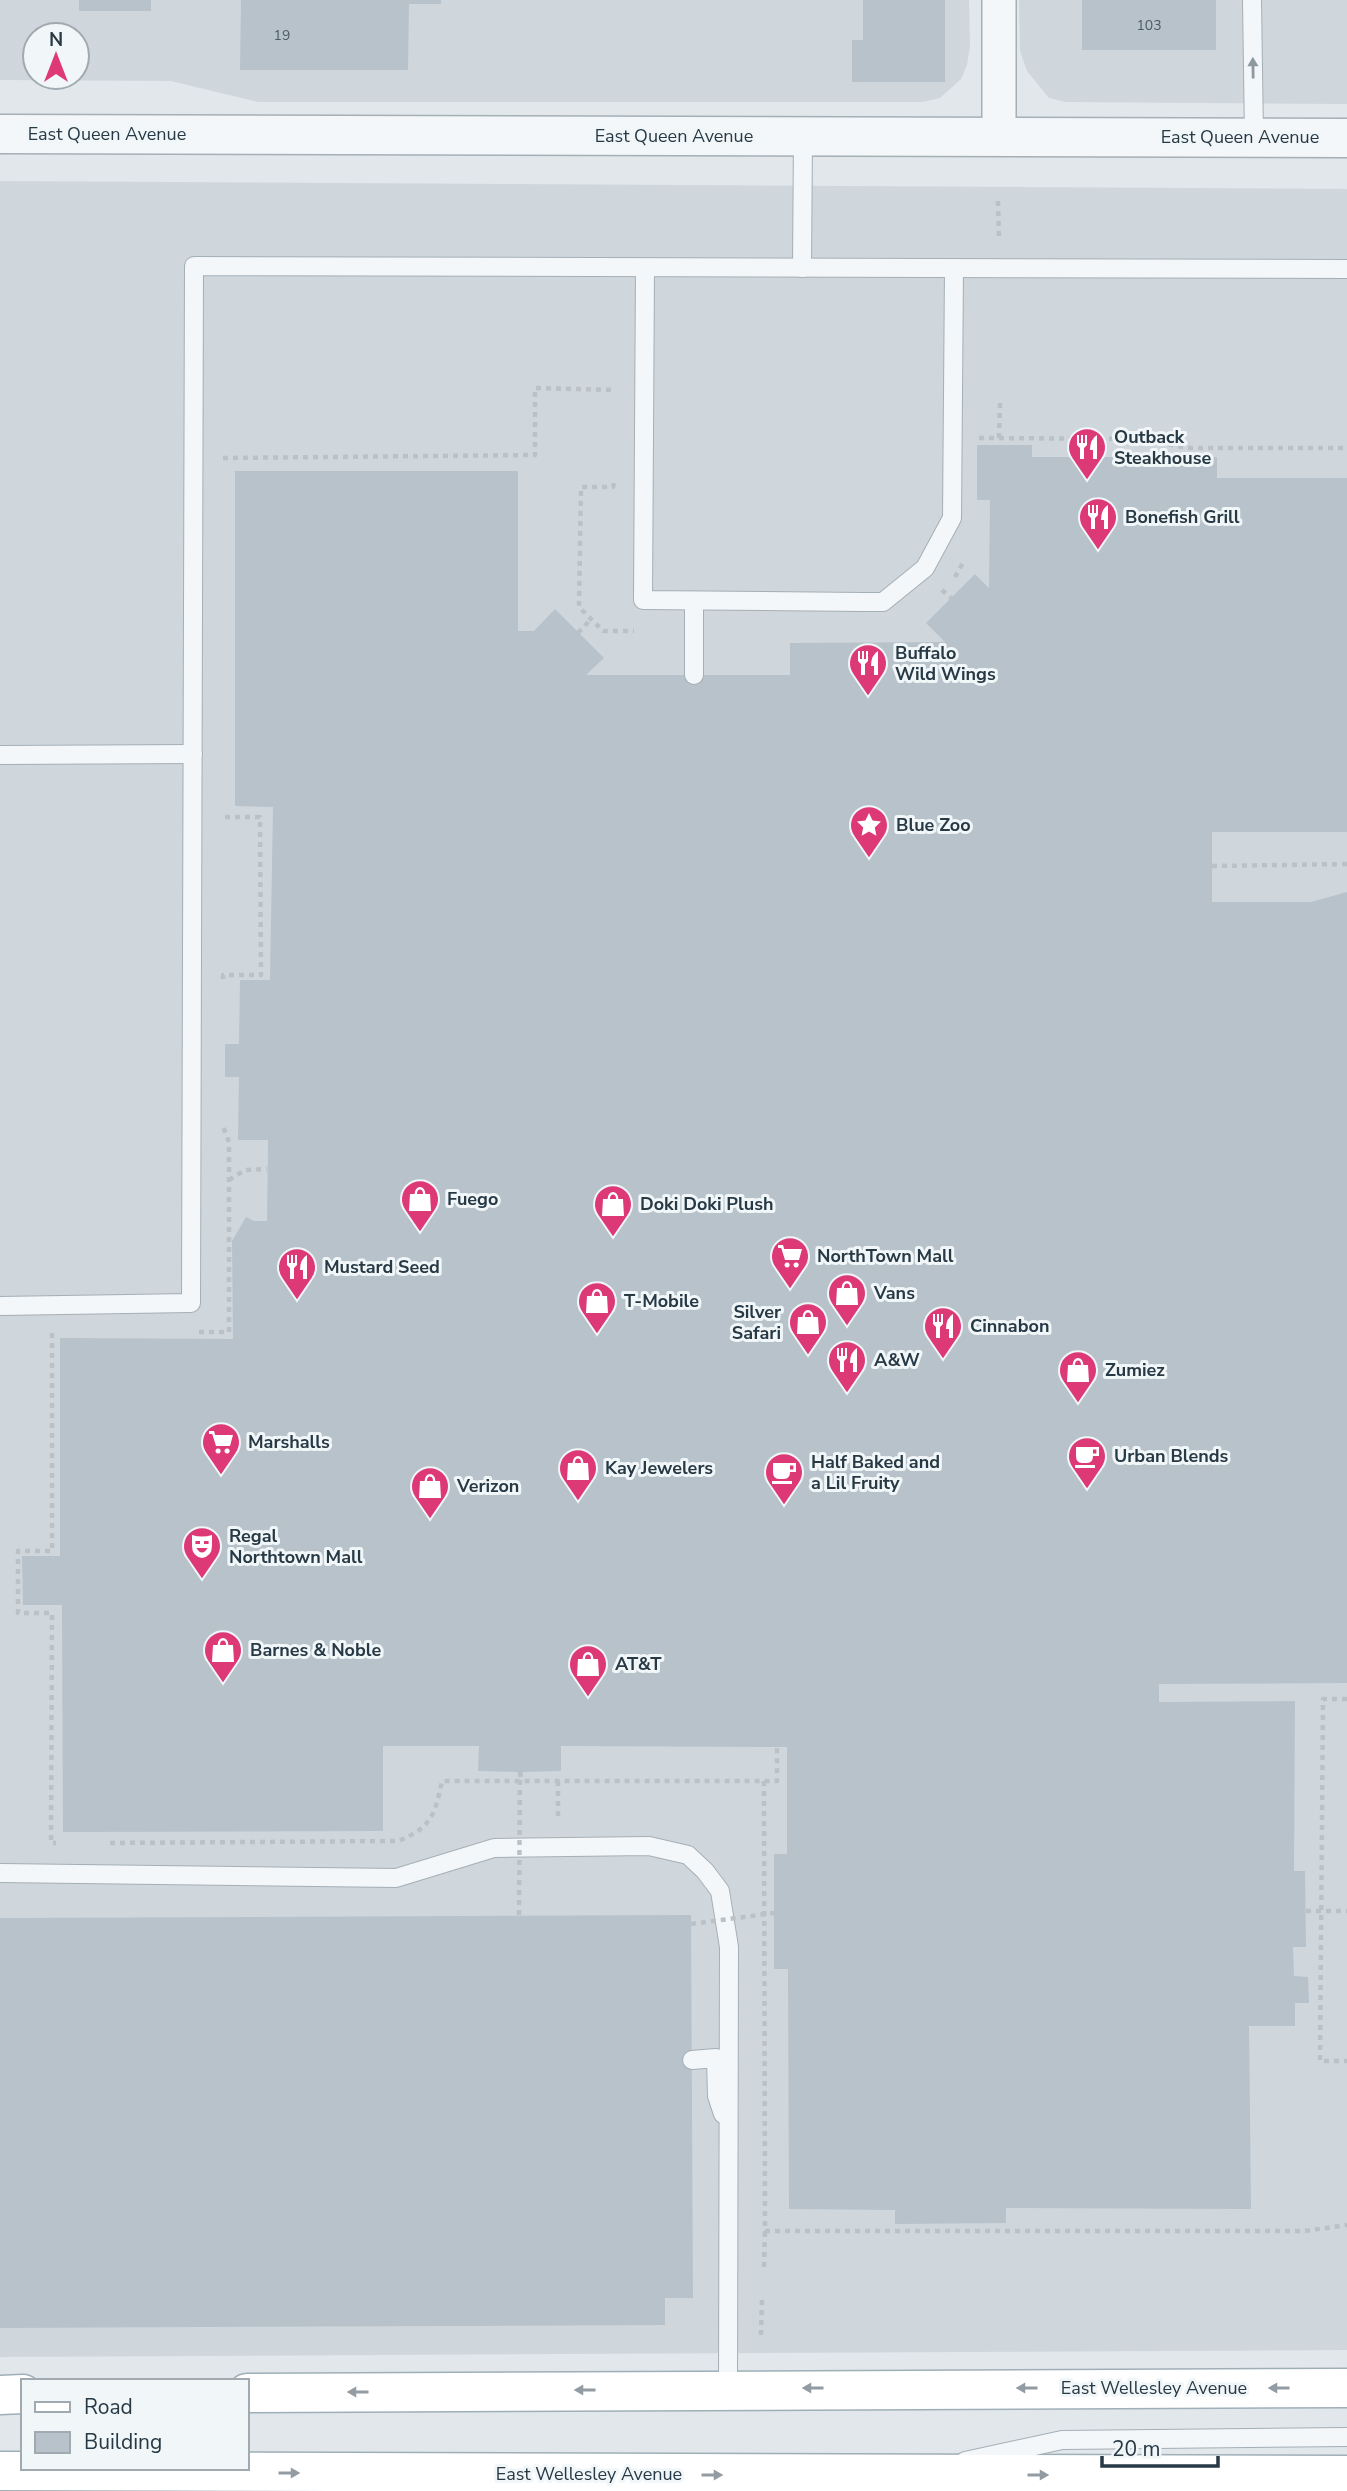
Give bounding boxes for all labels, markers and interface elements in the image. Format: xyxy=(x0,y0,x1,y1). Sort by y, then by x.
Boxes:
house number: 103 xyxy=(1136,16,1162,35)
north arrow xyxy=(21,21,91,91)
house number: 19 xyxy=(274,26,290,45)
text: N xyxy=(49,27,63,53)
one-way arrow xyxy=(1247,57,1259,79)
street label: East Queen Avenue xyxy=(28,122,186,146)
street label: East Queen Avenue xyxy=(595,124,753,148)
street label: East Queen Avenue xyxy=(1161,125,1319,149)
place label: Outback Steakhouse xyxy=(1114,425,1211,470)
restaurant icon: Outback Steakhouse xyxy=(1066,426,1108,481)
restaurant icon: Bonefish Grill xyxy=(1077,496,1119,551)
place label: Bonefish Grill xyxy=(1125,505,1240,529)
place label: Buffalo Wild Wings xyxy=(895,641,996,686)
restaurant icon: Buffalo Wild Wings xyxy=(847,642,889,697)
place icon: Blue Zoo xyxy=(848,804,890,859)
place label: Blue Zoo xyxy=(896,813,971,837)
shop icon: Fuego xyxy=(399,1178,441,1233)
shop icon: Doki Doki Plush xyxy=(592,1183,634,1238)
place label: Fuego xyxy=(447,1187,498,1211)
place label: Doki Doki Plush xyxy=(640,1192,774,1216)
supermarket icon: NorthTown Mall xyxy=(769,1235,811,1290)
place label: NorthTown Mall xyxy=(817,1244,954,1268)
restaurant icon: Mustard Seed xyxy=(276,1246,318,1301)
place label: Mustard Seed xyxy=(324,1255,440,1279)
shop icon: Vans xyxy=(826,1272,868,1327)
shop icon: T-Mobile xyxy=(576,1280,618,1335)
place label: Vans xyxy=(873,1281,915,1305)
place label: T-Mobile xyxy=(624,1289,699,1313)
place label: Silver Safari xyxy=(732,1300,781,1345)
shop icon: Silver Safari xyxy=(787,1301,829,1356)
restaurant icon: Cinnabon xyxy=(922,1305,964,1360)
place label: Cinnabon xyxy=(970,1314,1049,1338)
restaurant icon: A&W xyxy=(826,1339,868,1394)
place label: A&W xyxy=(874,1348,920,1372)
shop icon: Zumiez xyxy=(1057,1349,1099,1404)
place label: Zumiez xyxy=(1105,1358,1165,1382)
supermarket icon: Marshalls xyxy=(200,1421,242,1476)
place label: Marshalls xyxy=(248,1430,330,1454)
cafe icon: Urban Blends xyxy=(1066,1435,1108,1490)
place label: Urban Blends xyxy=(1114,1444,1228,1468)
shop icon: Kay Jewelers xyxy=(557,1447,599,1502)
place label: Half Baked and a Lil Fruity xyxy=(811,1450,940,1495)
cafe icon: Half Baked and a Lil Fruity xyxy=(763,1451,805,1506)
place label: Kay Jewelers xyxy=(605,1456,713,1480)
shop icon: Verizon xyxy=(409,1465,451,1520)
place label: Verizon xyxy=(456,1474,519,1498)
place label: Regal Northtown Mall xyxy=(229,1524,363,1569)
theatre icon: Regal Northtown Mall xyxy=(181,1525,223,1580)
shop icon: Barnes & Noble xyxy=(202,1629,244,1684)
place label: Barnes & Noble xyxy=(250,1638,381,1662)
shop icon: AT&T xyxy=(567,1643,609,1698)
place label: AT&T xyxy=(615,1652,662,1676)
street label: East Wellesley Avenue xyxy=(1061,2376,1247,2400)
legend xyxy=(21,2379,248,2470)
one-way arrow xyxy=(802,2382,824,2394)
one-way arrow xyxy=(1016,2382,1038,2394)
one-way arrow xyxy=(1268,2382,1290,2394)
one-way arrow xyxy=(574,2384,596,2396)
one-way arrow xyxy=(347,2386,369,2398)
text: Road xyxy=(84,2393,133,2421)
scale bar xyxy=(1102,2424,1218,2468)
text: Building xyxy=(84,2428,162,2456)
text: 20 m xyxy=(1112,2435,1161,2463)
street label: East Wellesley Avenue xyxy=(496,2462,682,2486)
one-way arrow xyxy=(278,2467,300,2479)
one-way arrow xyxy=(701,2469,723,2481)
one-way arrow xyxy=(1027,2469,1049,2481)

